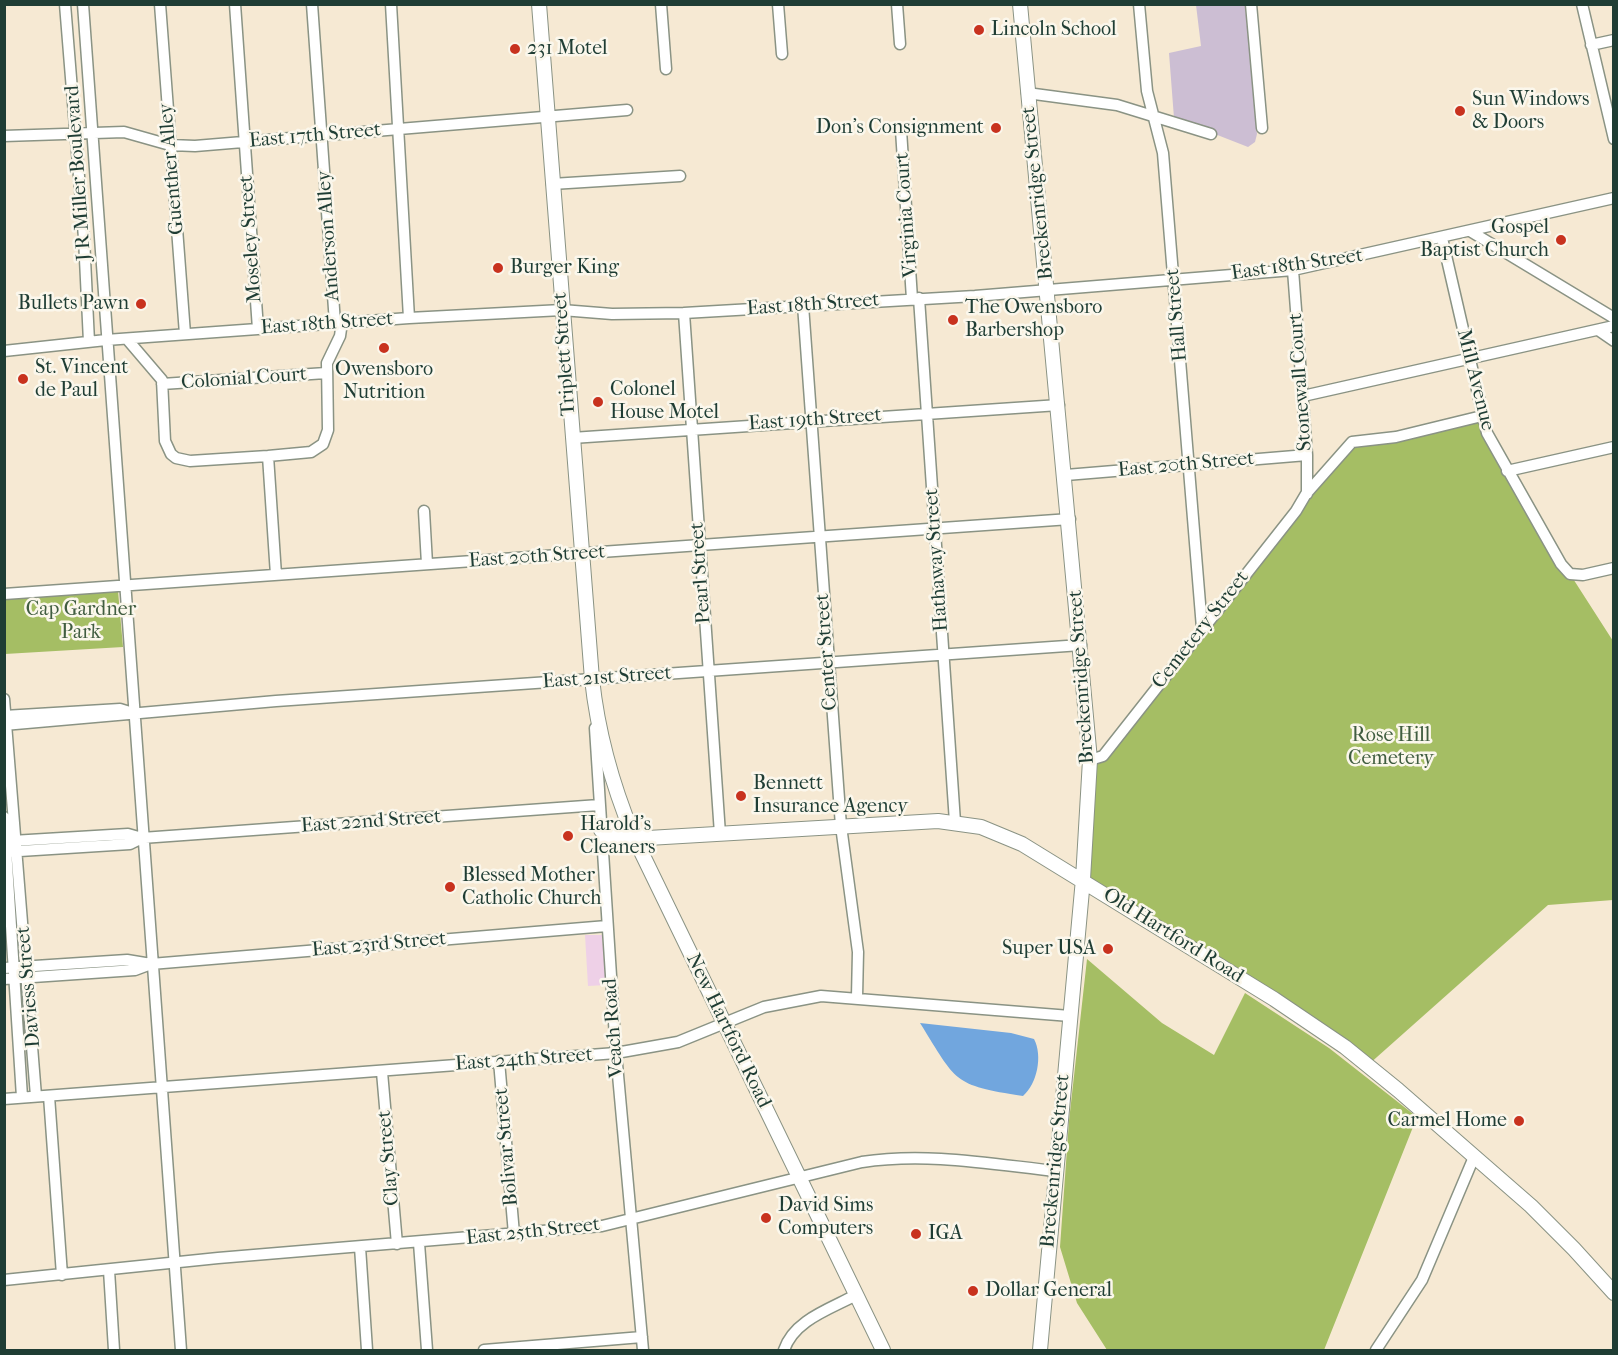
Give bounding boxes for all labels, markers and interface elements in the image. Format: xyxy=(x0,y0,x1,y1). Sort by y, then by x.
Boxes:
place label: Lincoln School xyxy=(991,18,1117,42)
marker: Lincoln School xyxy=(972,23,986,37)
place label: 231 Motel xyxy=(527,37,607,61)
marker: 231 Motel xyxy=(508,42,522,56)
street label: J R Miller Boulevard xyxy=(61,84,97,262)
place label: Sun Windows & Doors xyxy=(1472,88,1589,135)
street label: Guenther Alley xyxy=(154,102,190,236)
marker: Sun Windows & Doors xyxy=(1453,104,1467,118)
street label: Breckenridge Street xyxy=(1017,105,1059,281)
place label: Don's Consignment xyxy=(816,116,984,140)
street label: East 17th Street xyxy=(248,118,382,154)
marker: Don's Consignment xyxy=(989,121,1003,135)
street label: Virginia Court xyxy=(891,152,923,278)
street label: Anderson Alley xyxy=(312,170,346,302)
street label: Moseley Street xyxy=(235,174,267,304)
place label: Gospel Baptist Church xyxy=(1420,216,1549,263)
marker: Gospel Baptist Church xyxy=(1554,233,1568,247)
street label: East 18th Street xyxy=(1230,244,1364,286)
place label: Burger King xyxy=(510,256,619,280)
marker: Burger King xyxy=(491,261,505,275)
street label: Hall Street xyxy=(1161,268,1193,362)
street label: East 18th Street xyxy=(746,288,880,322)
street label: Triplett Street xyxy=(549,291,581,417)
place label: Bullets Pawn xyxy=(18,292,129,316)
place label: The Owensboro Barbershop xyxy=(965,296,1102,343)
marker: Bullets Pawn xyxy=(134,297,148,311)
street label: East 18th Street xyxy=(260,307,394,341)
street label: Stonewall Court xyxy=(1284,312,1318,452)
marker: The Owensboro Barbershop xyxy=(946,313,960,327)
street label: Mill Avenue xyxy=(1451,327,1499,433)
marker: Owensboro Nutrition xyxy=(377,341,391,355)
place label: St. Vincent de Paul xyxy=(35,356,128,403)
place label: Owensboro Nutrition xyxy=(335,358,433,405)
street label: Colonial Court xyxy=(180,363,308,395)
marker: St. Vincent de Paul xyxy=(16,372,30,386)
place label: Colonel House Motel xyxy=(610,378,719,425)
marker: Colonel House Motel xyxy=(591,395,605,409)
street label: East 19th Street xyxy=(748,403,882,437)
street label: East 20th Street xyxy=(1117,447,1255,483)
street label: Hathaway Street xyxy=(920,488,954,632)
street label: Pearl Street xyxy=(685,521,717,625)
street label: East 20th Street xyxy=(468,540,606,574)
street label: Cemetery Street xyxy=(1148,566,1254,694)
street label: Breckenridge Street xyxy=(1064,589,1100,765)
street label: Center Street xyxy=(811,593,843,711)
park label: Cap Gardner Park xyxy=(26,598,136,645)
street label: East 21st Street xyxy=(542,662,672,694)
park label: Rose Hill Cemetery xyxy=(1348,724,1434,771)
place label: Bennett Insurance Agency xyxy=(753,772,908,819)
marker: Bennett Insurance Agency xyxy=(734,789,748,803)
street label: East 22nd Street xyxy=(300,805,442,839)
place label: Harold's Cleaners xyxy=(580,813,655,860)
marker: Harold's Cleaners xyxy=(561,829,575,843)
place label: Blessed Mother Catholic Church xyxy=(462,864,602,911)
marker: Blessed Mother Catholic Church xyxy=(443,880,457,894)
street label: Old Hartford Road xyxy=(1098,883,1248,989)
street label: Daviess Street xyxy=(12,925,46,1049)
street label: East 23rd Street xyxy=(311,927,447,963)
place label: Super USA xyxy=(1002,937,1096,961)
marker: Super USA xyxy=(1101,942,1115,956)
street label: New Hartford Road xyxy=(680,950,776,1112)
street label: Veach Road xyxy=(599,977,629,1079)
street label: East 24th Street xyxy=(454,1043,594,1077)
street label: Breckenridge Street xyxy=(1036,1073,1076,1249)
street label: Bolivar Street xyxy=(490,1087,524,1207)
street label: Clay Street xyxy=(373,1109,405,1207)
place label: Carmel Home xyxy=(1388,1109,1507,1133)
marker: Carmel Home xyxy=(1512,1114,1526,1128)
place label: David Sims Computers xyxy=(778,1194,873,1241)
marker: David Sims Computers xyxy=(759,1211,773,1225)
street label: East 25th Street xyxy=(465,1213,601,1251)
place label: IGA xyxy=(928,1222,963,1246)
marker: IGA xyxy=(909,1227,923,1241)
place label: Dollar General xyxy=(985,1279,1112,1303)
marker: Dollar General xyxy=(966,1284,980,1298)

